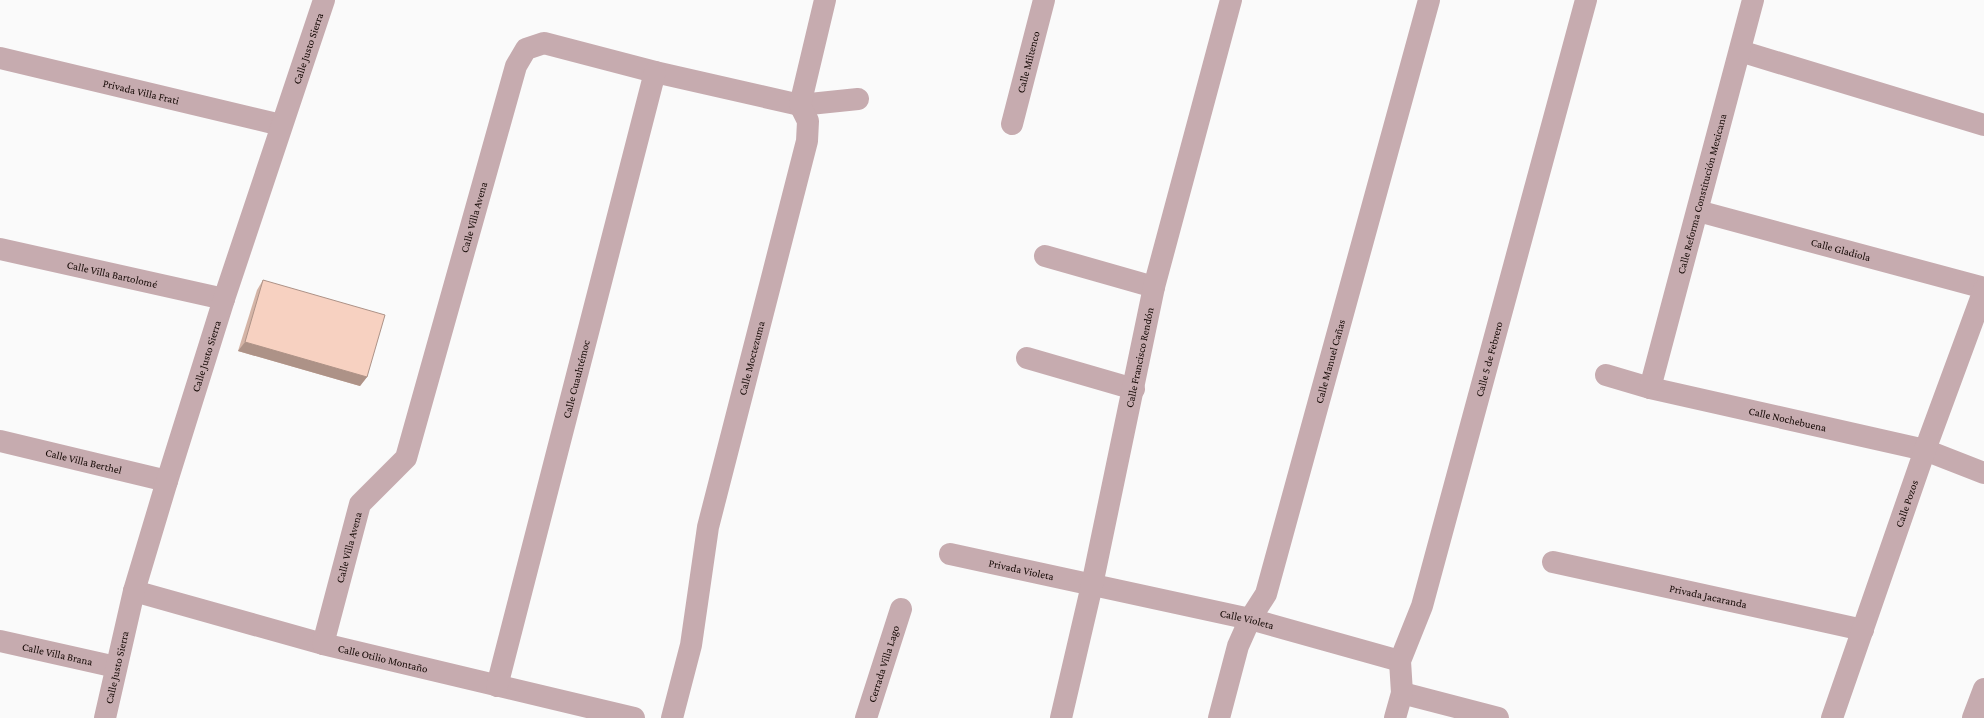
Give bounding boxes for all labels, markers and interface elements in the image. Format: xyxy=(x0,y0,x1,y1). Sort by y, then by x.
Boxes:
street label: Calle Justo Sierra xyxy=(290,11,325,86)
street label: Calle Miltenco xyxy=(1014,29,1042,94)
street label: Privada Villa Frati xyxy=(102,77,181,107)
street label: Calle Reforma Constitución Mexicana xyxy=(1675,112,1729,275)
street label: Calle Villa Avena xyxy=(458,180,489,254)
street label: Calle Gladiola xyxy=(1810,236,1872,263)
street label: Calle Villa Bartolomé xyxy=(66,258,159,290)
street label: Calle Francisco Rendón xyxy=(1123,306,1156,409)
street label: Calle Manuel Cañas xyxy=(1313,318,1347,405)
street label: Calle Justo Sierra xyxy=(189,319,223,393)
street label: Calle Moctezuma xyxy=(736,320,767,397)
street label: Calle 5 de Febrero xyxy=(1473,320,1505,398)
street label: Calle Cuauhtémoc xyxy=(560,338,592,420)
street label: Calle Nochebuena xyxy=(1748,404,1828,434)
street label: Calle Villa Berthel xyxy=(44,446,123,476)
street label: Calle Pozos xyxy=(1893,478,1920,529)
street label: Calle Villa Avena xyxy=(333,510,364,584)
street label: Privada Violeta xyxy=(988,557,1055,582)
street label: Privada Jacaranda xyxy=(1668,582,1748,610)
street label: Calle Violeta xyxy=(1219,607,1275,631)
street label: Cerrada Villa Lago xyxy=(865,623,902,704)
street label: Calle Justo Sierra xyxy=(102,630,131,705)
street label: Calle Villa Brana xyxy=(21,640,94,668)
street label: Calle Otilio Montaño xyxy=(337,642,430,675)

